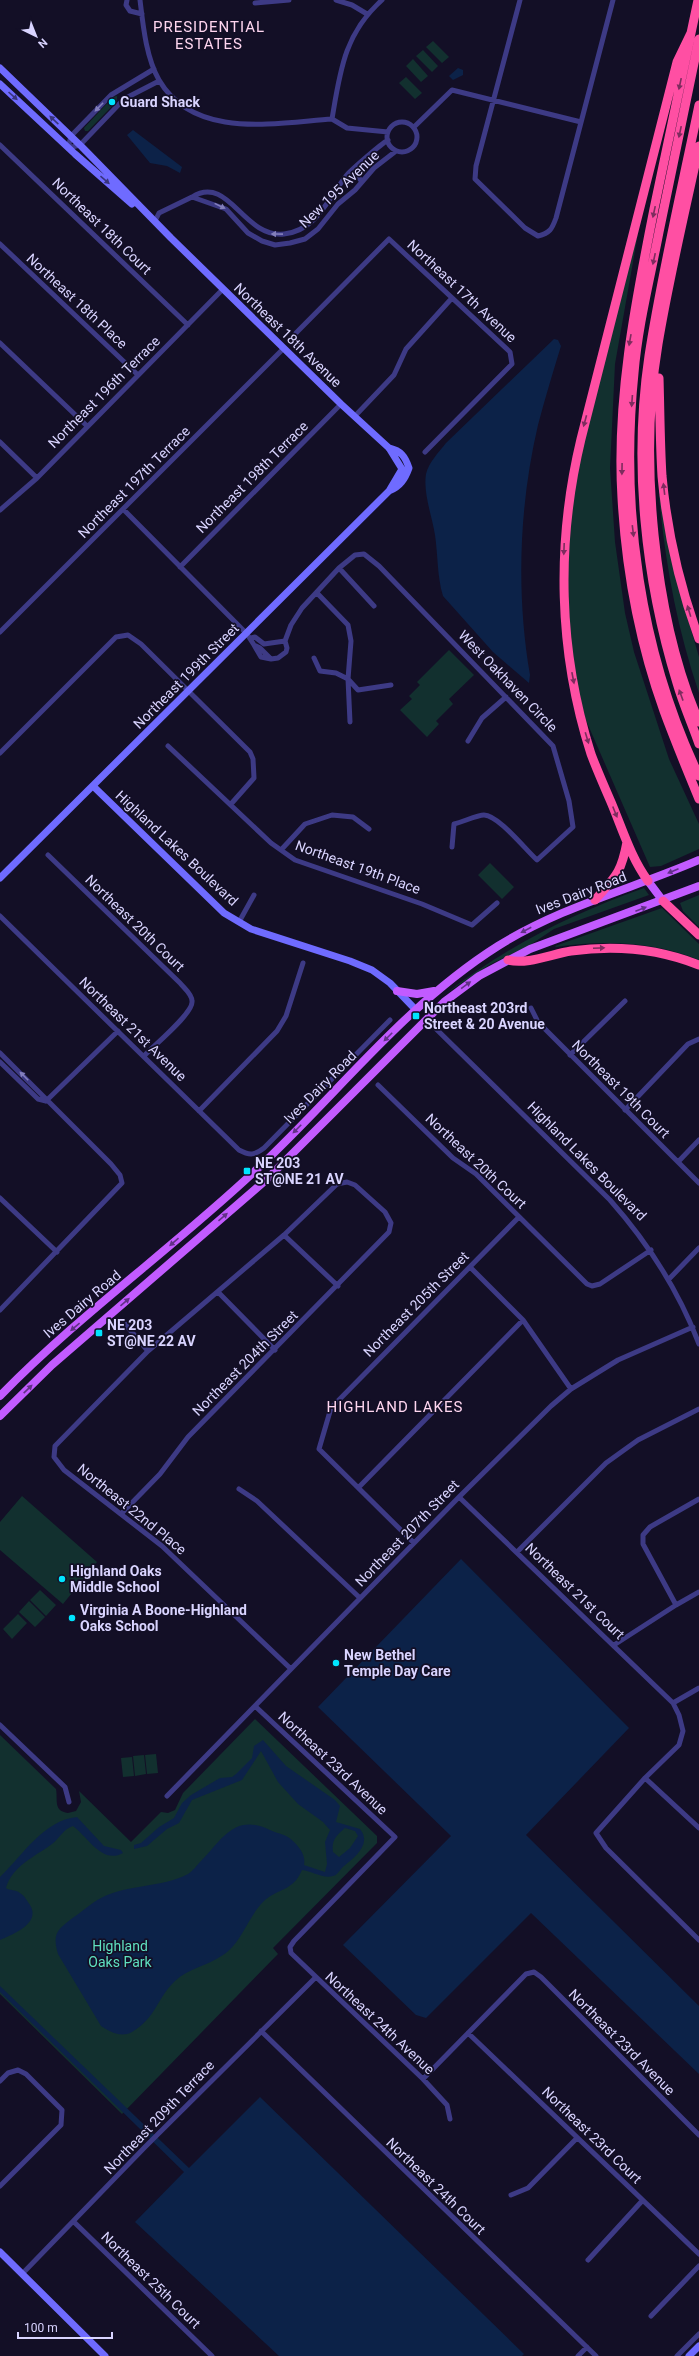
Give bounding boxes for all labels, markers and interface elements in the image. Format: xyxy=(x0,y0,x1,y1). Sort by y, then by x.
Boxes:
north arrow xyxy=(16,16,56,56)
district label: PRESIDENTIAL ESTATES xyxy=(153,18,265,53)
text: N xyxy=(35,36,50,51)
one-way arrow xyxy=(677,78,683,91)
one-way arrow xyxy=(8,91,18,101)
place label: Guard Shack xyxy=(120,94,200,110)
marker: Guard Shack xyxy=(107,97,117,107)
one-way arrow xyxy=(94,102,104,112)
one-way arrow xyxy=(49,115,59,124)
one-way arrow xyxy=(677,125,683,138)
street label: New 195 Avenue xyxy=(296,147,382,231)
street label: Northeast 18th Court xyxy=(49,175,155,278)
one-way arrow xyxy=(99,175,110,184)
one-way arrow xyxy=(214,203,226,209)
one-way arrow xyxy=(650,206,656,218)
one-way arrow xyxy=(270,231,283,237)
street label: Northeast 17th Avenue xyxy=(404,236,520,346)
street label: Northeast 18th Place xyxy=(23,250,131,352)
one-way arrow xyxy=(650,253,656,265)
street label: Northeast 18th Avenue xyxy=(231,280,345,390)
street label: Northeast 196th Terrace xyxy=(45,333,163,451)
one-way arrow xyxy=(627,333,633,346)
one-way arrow xyxy=(628,395,635,407)
one-way arrow xyxy=(582,415,588,427)
street label: Northeast 198th Terrace xyxy=(193,418,311,536)
street label: Northeast 197th Terrace xyxy=(75,423,193,541)
one-way arrow xyxy=(619,463,625,476)
one-way arrow xyxy=(661,483,667,495)
one-way arrow xyxy=(630,525,637,537)
one-way arrow xyxy=(560,543,567,555)
one-way arrow xyxy=(686,605,692,617)
street label: Northeast 199th Street xyxy=(130,620,242,732)
street label: West Oakhaven Circle xyxy=(455,627,561,735)
one-way arrow xyxy=(570,672,576,684)
one-way arrow xyxy=(678,688,684,700)
one-way arrow xyxy=(584,732,590,744)
street label: Highland Lakes Boulevard xyxy=(113,787,241,909)
one-way arrow xyxy=(613,807,619,819)
street label: Northeast 19th Place xyxy=(293,837,423,897)
street label: Ives Dairy Road xyxy=(533,868,629,918)
one-way arrow xyxy=(666,868,678,874)
street label: Northeast 20th Court xyxy=(82,872,188,975)
one-way arrow xyxy=(636,906,648,912)
one-way arrow xyxy=(520,927,532,933)
one-way arrow xyxy=(593,945,605,952)
street label: Northeast 21st Avenue xyxy=(76,974,190,1084)
one-way arrow xyxy=(461,981,472,989)
place label: Northeast 203rd Street & 20 Avenue xyxy=(424,1000,545,1032)
marker: Northeast 203rd Street & 20 Avenue xyxy=(411,1011,421,1021)
one-way arrow xyxy=(383,1032,393,1042)
street label: Northeast 19th Court xyxy=(569,1037,673,1141)
street label: Ives Dairy Road xyxy=(280,1047,360,1127)
one-way arrow xyxy=(19,1071,29,1081)
street label: Highland Lakes Boulevard xyxy=(524,1098,650,1224)
street label: Northeast 20th Court xyxy=(422,1110,530,1212)
one-way arrow xyxy=(292,1124,302,1134)
place label: NE 203 ST@NE 21 AV xyxy=(255,1155,344,1187)
marker: NE 203 ST@NE 21 AV xyxy=(242,1166,252,1176)
one-way arrow xyxy=(218,1213,228,1222)
one-way arrow xyxy=(168,1238,179,1247)
street label: Northeast 205th Street xyxy=(360,1248,472,1360)
street label: Ives Dairy Road xyxy=(40,1267,124,1341)
one-way arrow xyxy=(119,1298,130,1307)
street label: Northeast 204th Street xyxy=(189,1307,301,1419)
place label: NE 203 ST@NE 22 AV xyxy=(107,1317,196,1349)
one-way arrow xyxy=(70,1323,81,1332)
marker: NE 203 ST@NE 22 AV xyxy=(94,1328,104,1338)
one-way arrow xyxy=(23,1384,33,1394)
district label: HIGHLAND LAKES xyxy=(327,1398,463,1416)
street label: Northeast 22nd Place xyxy=(74,1460,190,1558)
street label: Northeast 207th Street xyxy=(352,1476,462,1590)
street label: Northeast 21st Court xyxy=(522,1540,628,1643)
place label: Highland Oaks Middle School xyxy=(70,1563,162,1595)
marker: Highland Oaks Middle School xyxy=(57,1574,67,1584)
place label: Virginia A Boone-Highland Oaks School xyxy=(80,1602,247,1634)
marker: Virginia A Boone-Highland Oaks School xyxy=(67,1613,77,1623)
place label: New Bethel Temple Day Care xyxy=(344,1647,451,1679)
marker: New Bethel Temple Day Care xyxy=(331,1658,341,1668)
street label: Northeast 23rd Avenue xyxy=(275,1708,391,1818)
park label: Highland Oaks Park xyxy=(88,1938,153,1970)
street label: Northeast 24th Avenue xyxy=(322,1968,438,2078)
street label: Northeast 23rd Avenue xyxy=(566,1986,678,2098)
street label: Northeast 209th Terrace xyxy=(101,2057,217,2177)
street label: Northeast 23rd Court xyxy=(539,2083,645,2187)
street label: Northeast 24th Court xyxy=(383,2135,489,2238)
street label: Northeast 25th Court xyxy=(98,2229,204,2332)
scale bar xyxy=(18,2314,112,2340)
text: 100 m xyxy=(24,2321,58,2335)

